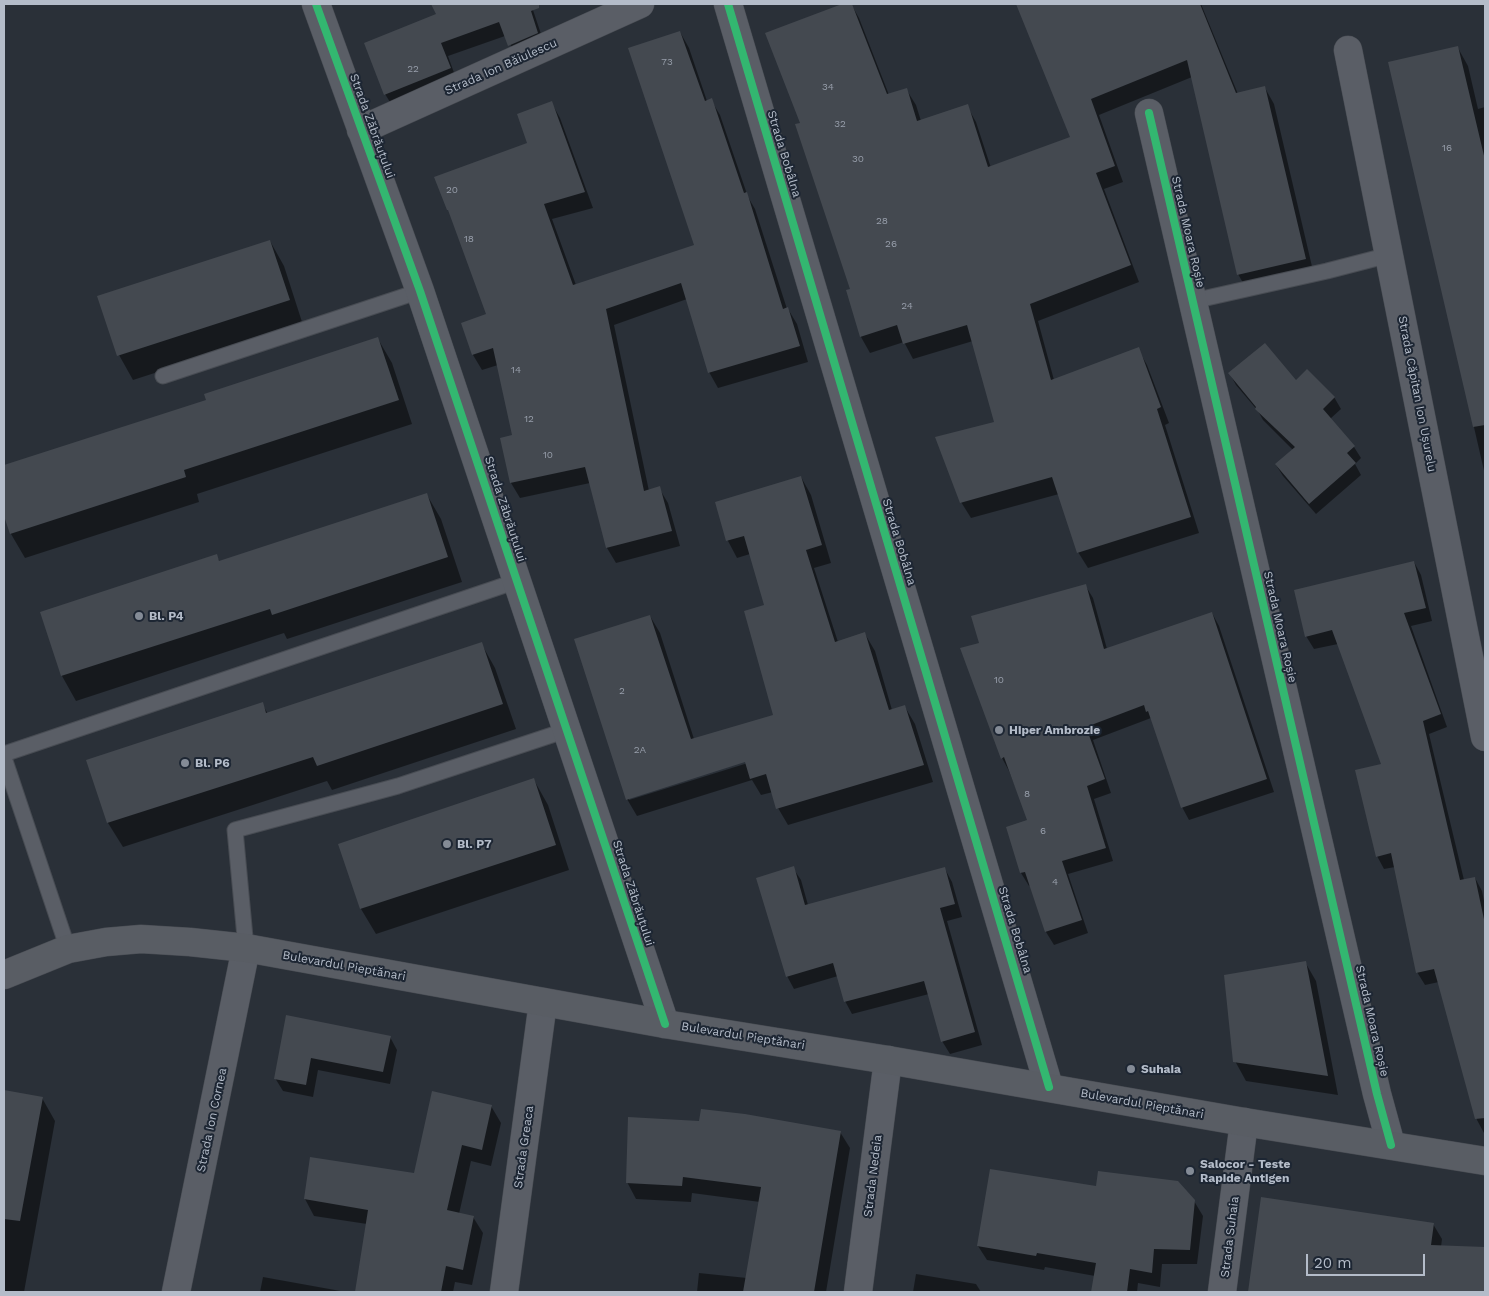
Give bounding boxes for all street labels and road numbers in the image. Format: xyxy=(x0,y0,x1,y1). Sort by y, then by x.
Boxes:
street label: Strada Ion Băiulescu xyxy=(443,36,559,98)
street label: Strada Zăbrăuțului xyxy=(346,72,398,180)
street label: Strada Bobâlna xyxy=(764,109,804,199)
street label: Strada Moara Roșie xyxy=(1168,175,1208,289)
street label: Strada Căpitan Ion Ușurelu xyxy=(1395,315,1439,473)
street label: Strada Zăbrăuțului xyxy=(481,454,529,564)
street label: Strada Bobâlna xyxy=(879,497,919,587)
street label: Strada Moara Roșie xyxy=(1260,570,1300,684)
street label: Strada Zăbrăuțului xyxy=(609,838,657,948)
street label: Strada Bobâlna xyxy=(995,885,1035,975)
street label: Bulevardul Pieptănari xyxy=(281,948,407,984)
street label: Strada Moara Roșie xyxy=(1352,964,1392,1078)
street label: Bulevardul Pieptănari xyxy=(680,1019,806,1053)
street label: Strada Ion Cornea xyxy=(194,1067,230,1173)
street label: Bulevardul Pieptănari xyxy=(1079,1086,1205,1122)
street label: Strada Greaca xyxy=(511,1105,537,1189)
street label: Strada Nedeia xyxy=(861,1134,885,1218)
street label: Strada Suhaia xyxy=(1218,1195,1242,1279)

